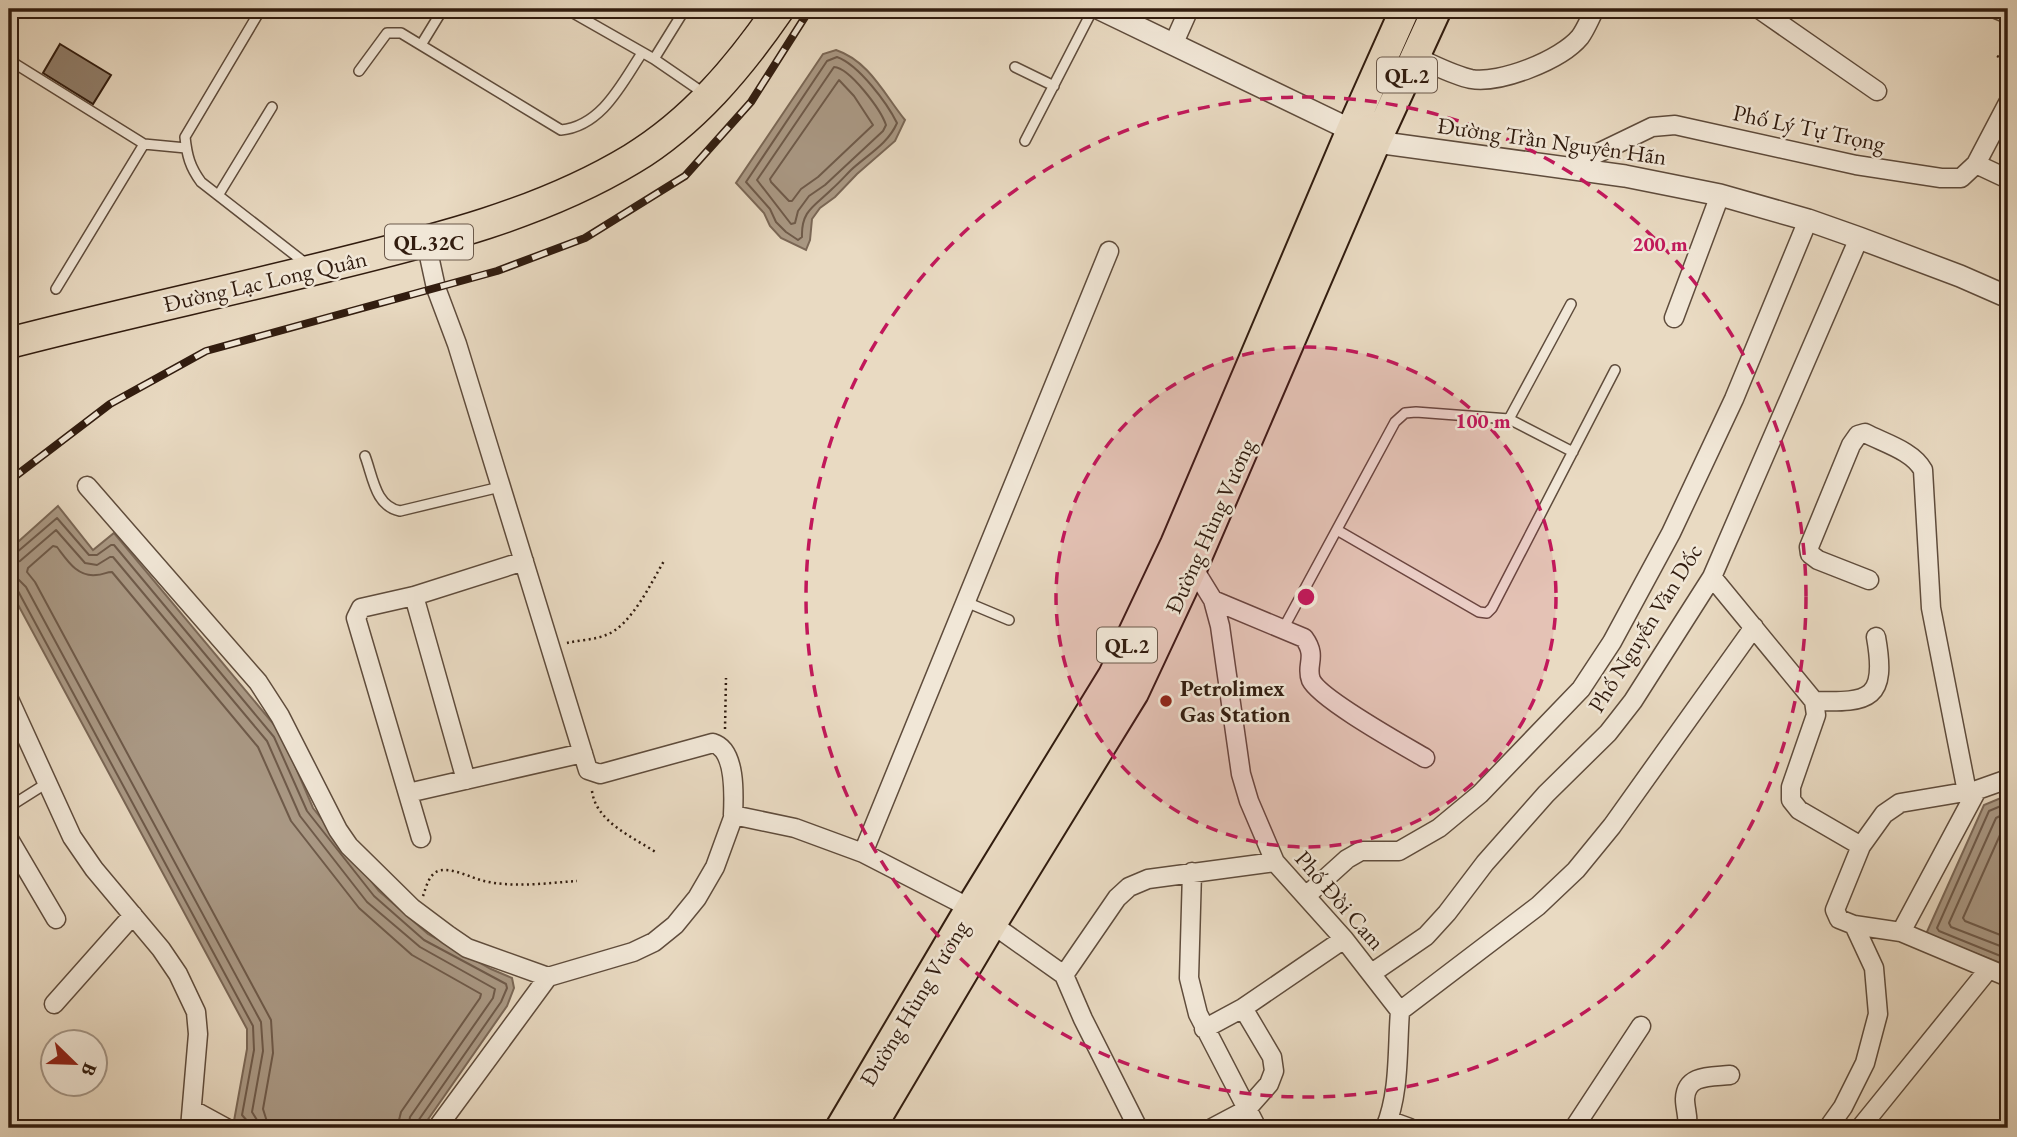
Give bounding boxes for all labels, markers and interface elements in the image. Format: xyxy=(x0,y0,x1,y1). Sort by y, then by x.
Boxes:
road number: QL.2 xyxy=(1377,57,1437,92)
street label: Phố Lý Tự Trọng xyxy=(1730,97,1889,159)
street label: Đường Trần Nguyên Hãn xyxy=(1436,110,1668,172)
road number: QL.32C xyxy=(385,224,473,260)
text: 200 m xyxy=(1632,230,1688,257)
street label: Đường Lạc Long Quân xyxy=(160,243,370,319)
text: 100 m xyxy=(1455,407,1511,434)
street label: Đường Hùng Vương xyxy=(1158,433,1262,618)
street label: Phố Nguyễn Văn Dốc xyxy=(1581,538,1709,718)
centre of rings xyxy=(1294,585,1318,609)
road number: QL.2 xyxy=(1097,628,1157,662)
place label: Petrolimex Gas Station xyxy=(1180,673,1290,729)
marker: Petrolimex Gas Station xyxy=(1158,693,1174,709)
street label: Phố Đồi Cam xyxy=(1288,844,1392,956)
street label: Đường Hùng Vương xyxy=(853,914,976,1091)
north arrow xyxy=(38,1028,108,1098)
text: B xyxy=(75,1059,103,1080)

